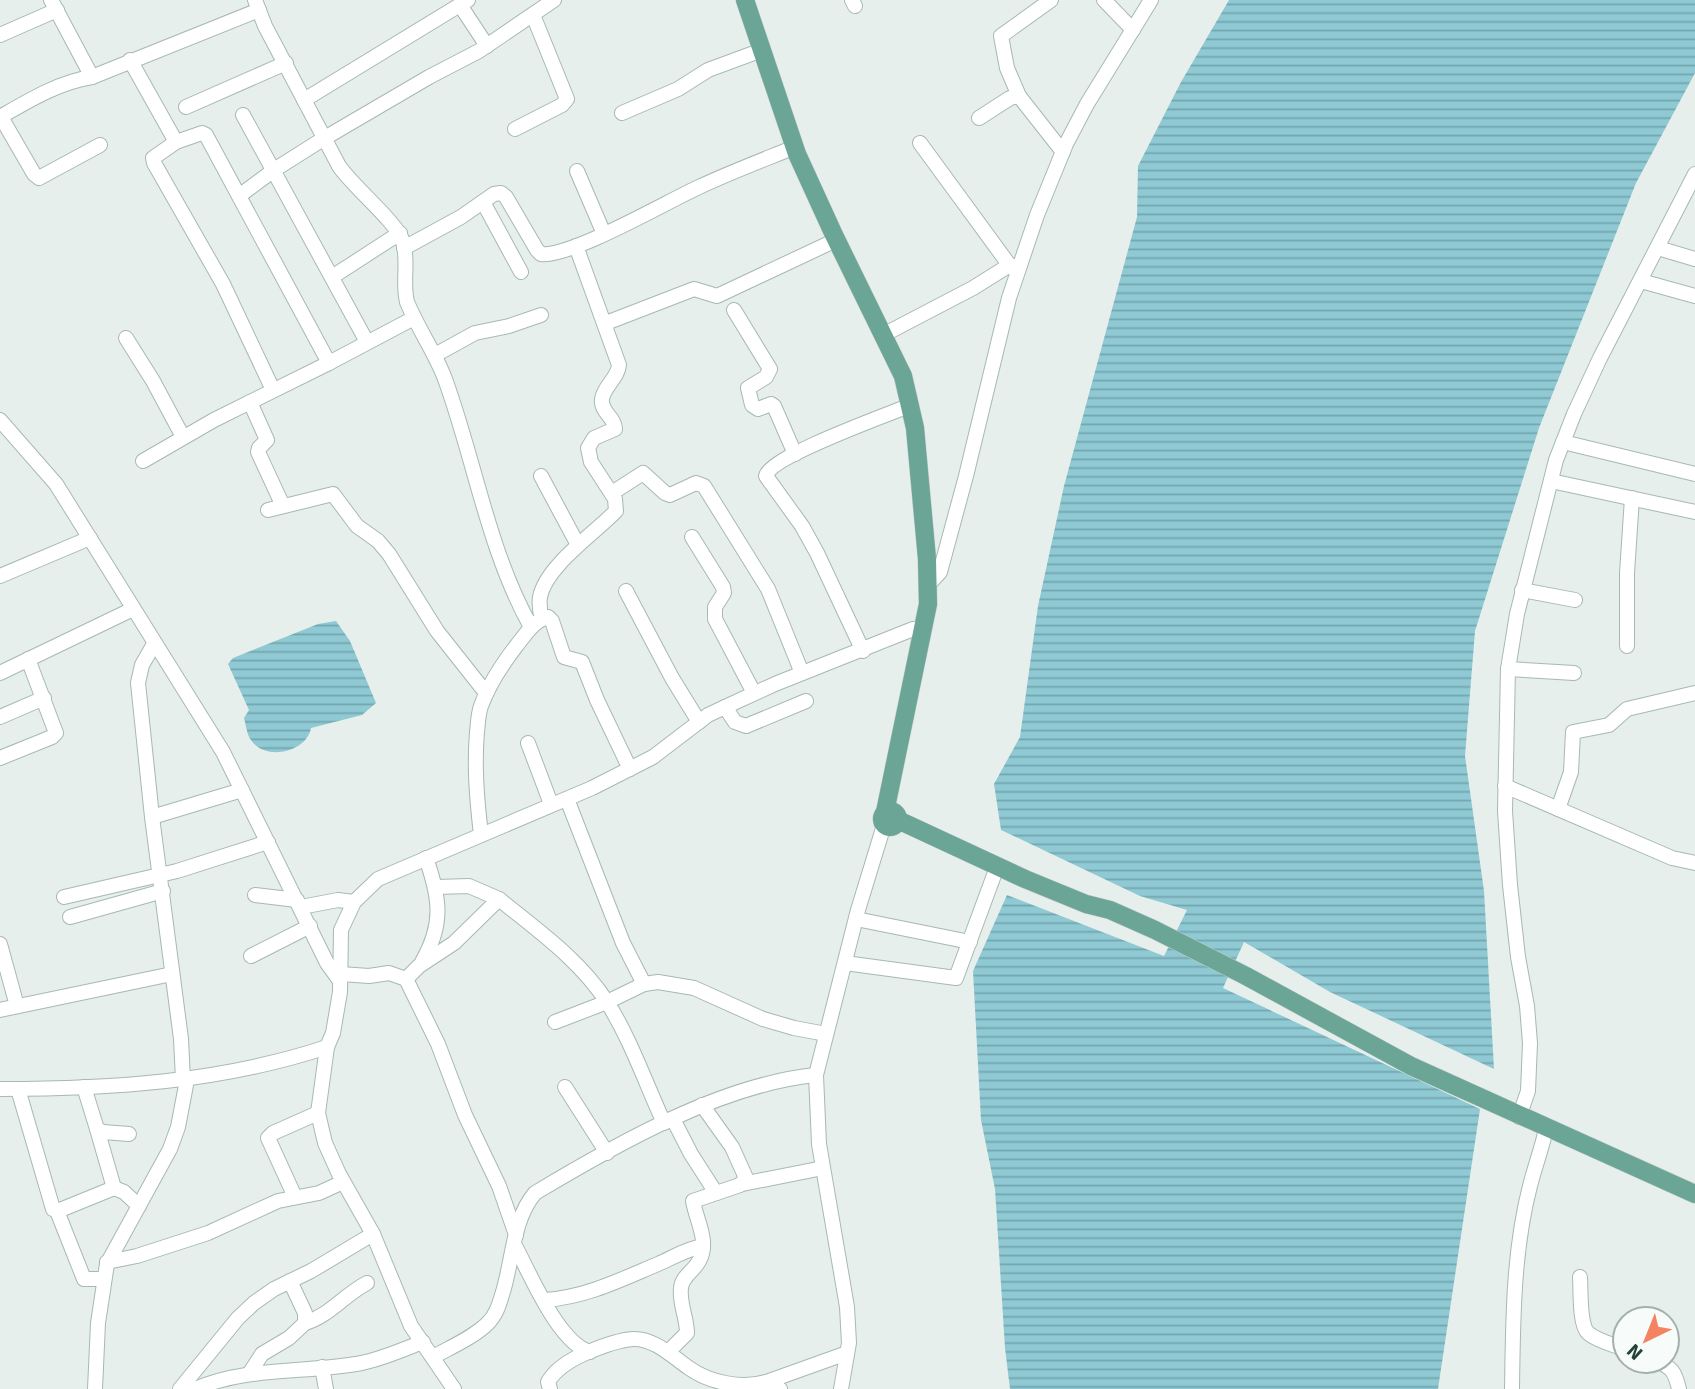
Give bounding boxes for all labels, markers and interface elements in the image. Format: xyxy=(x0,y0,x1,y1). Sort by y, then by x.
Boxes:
north arrow xyxy=(1611,1305,1681,1375)
text: N xyxy=(1622,1338,1648,1365)

